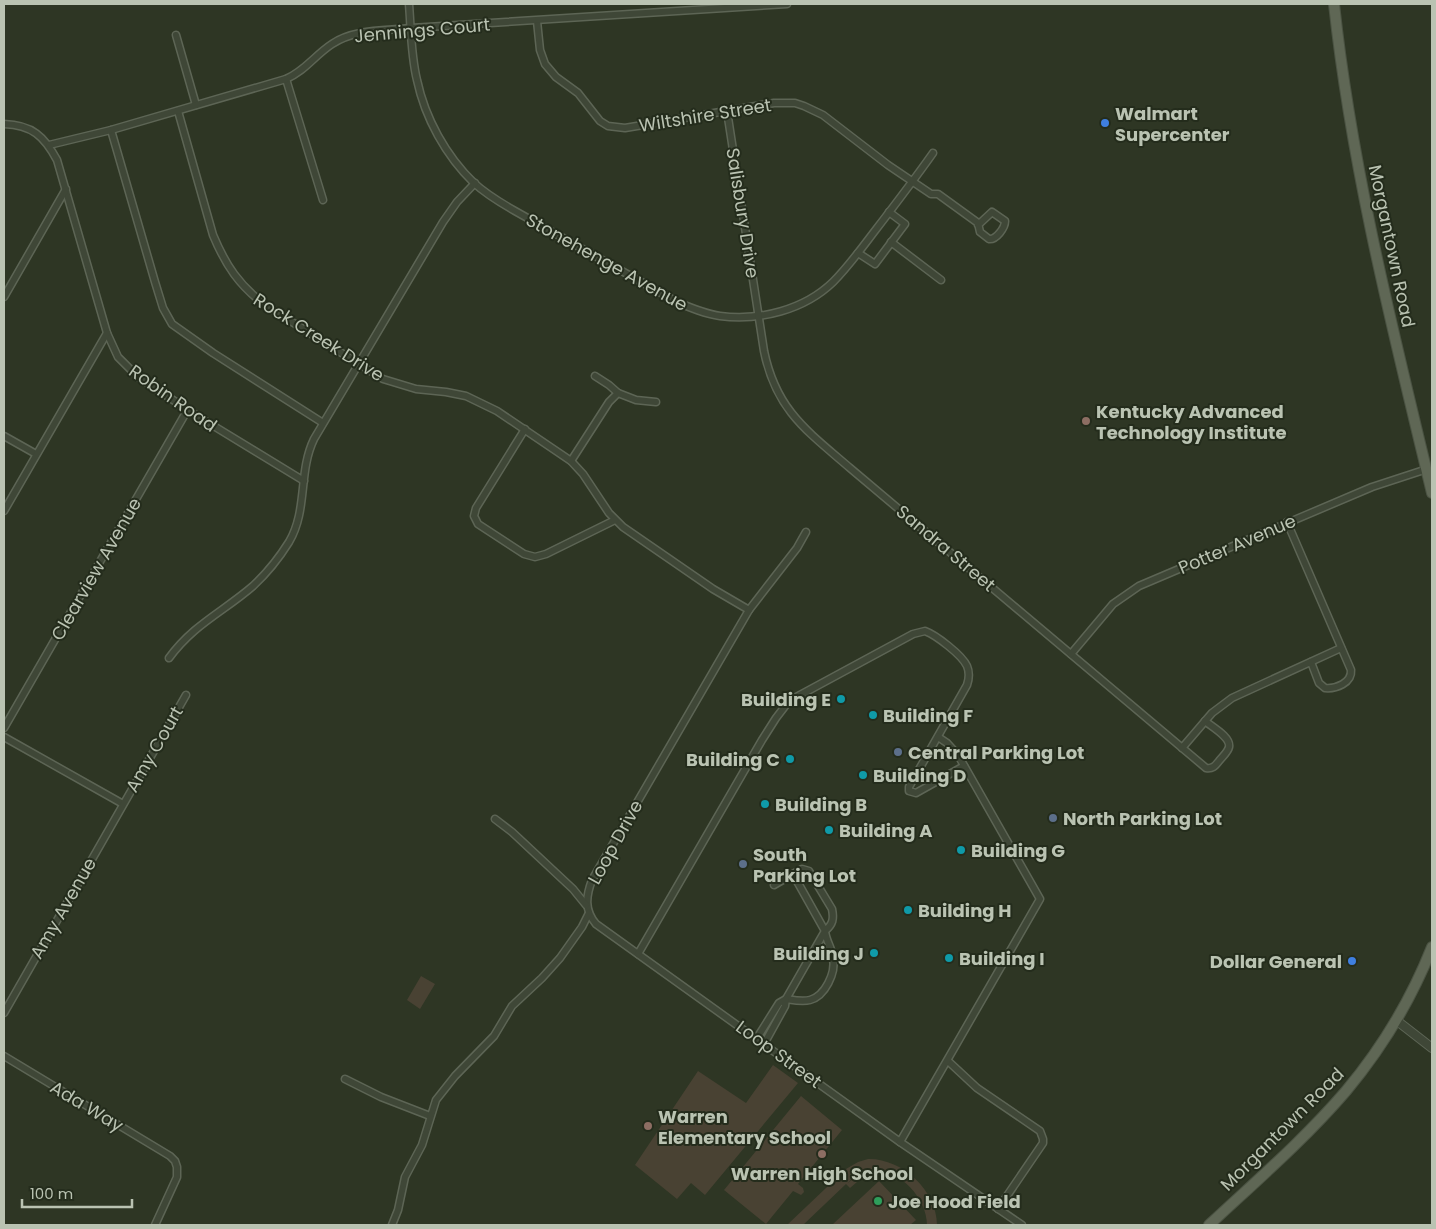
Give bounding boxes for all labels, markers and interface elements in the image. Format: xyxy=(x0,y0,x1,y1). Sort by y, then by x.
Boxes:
street label: Jennings Court xyxy=(353,12,491,48)
street label: Wiltshire Street xyxy=(637,92,773,138)
place label: Walmart Supercenter xyxy=(1115,101,1230,147)
marker: Walmart Supercenter xyxy=(1099,117,1111,129)
street label: Salisbury Drive xyxy=(720,146,766,280)
street label: Morgantown Road xyxy=(1363,162,1421,330)
street label: Stonehenge Avenue xyxy=(522,207,692,317)
street label: Rock Creek Drive xyxy=(249,287,389,387)
street label: Robin Road xyxy=(124,358,222,438)
place label: Kentucky Advanced Technology Institute xyxy=(1096,399,1286,445)
marker: Kentucky Advanced Technology Institute xyxy=(1080,415,1092,427)
street label: Clearview Avenue xyxy=(45,493,147,645)
street label: Sandra Street xyxy=(891,499,1001,597)
street label: Potter Avenue xyxy=(1174,508,1300,580)
place label: Building E xyxy=(741,687,831,712)
marker: Building E xyxy=(835,693,847,705)
street label: Amy Court xyxy=(119,701,189,797)
place label: Building F xyxy=(883,703,973,728)
marker: Building F xyxy=(867,709,879,721)
place label: Central Parking Lot xyxy=(908,740,1084,765)
marker: Central Parking Lot xyxy=(892,746,904,758)
place label: Building C xyxy=(686,747,780,772)
marker: Building C xyxy=(784,753,796,765)
place label: Building D xyxy=(873,763,966,788)
marker: Building D xyxy=(857,769,869,781)
place label: Building B xyxy=(775,792,867,817)
street label: Loop Drive xyxy=(582,795,648,889)
marker: Building B xyxy=(759,798,771,810)
place label: North Parking Lot xyxy=(1063,806,1222,831)
marker: North Parking Lot xyxy=(1047,812,1059,824)
place label: Building A xyxy=(839,818,933,843)
marker: Building A xyxy=(823,824,835,836)
place label: Building G xyxy=(971,838,1065,863)
place label: South Parking Lot xyxy=(753,842,856,888)
marker: Building G xyxy=(955,844,967,856)
street label: Amy Avenue xyxy=(24,853,102,963)
marker: South Parking Lot xyxy=(737,858,749,870)
place label: Building H xyxy=(918,898,1011,923)
marker: Building H xyxy=(902,904,914,916)
place label: Building J xyxy=(773,941,864,966)
place label: Building I xyxy=(959,946,1045,971)
marker: Building J xyxy=(868,947,880,959)
place label: Dollar General xyxy=(1210,949,1342,974)
marker: Building I xyxy=(943,952,955,964)
marker: Dollar General xyxy=(1346,955,1358,967)
street label: Loop Street xyxy=(731,1014,827,1094)
street label: Morgantown Road xyxy=(1215,1062,1349,1196)
street label: Ada Way xyxy=(46,1074,128,1138)
place label: Warren Elementary School xyxy=(658,1104,831,1150)
marker: Warren Elementary School xyxy=(642,1120,654,1132)
marker: Warren High School xyxy=(816,1148,828,1160)
place label: Warren High School xyxy=(731,1161,913,1186)
scale bar xyxy=(22,1176,132,1208)
text: 100 m xyxy=(30,1183,73,1204)
place label: Joe Hood Field xyxy=(888,1189,1021,1214)
marker: Joe Hood Field xyxy=(872,1195,884,1207)

